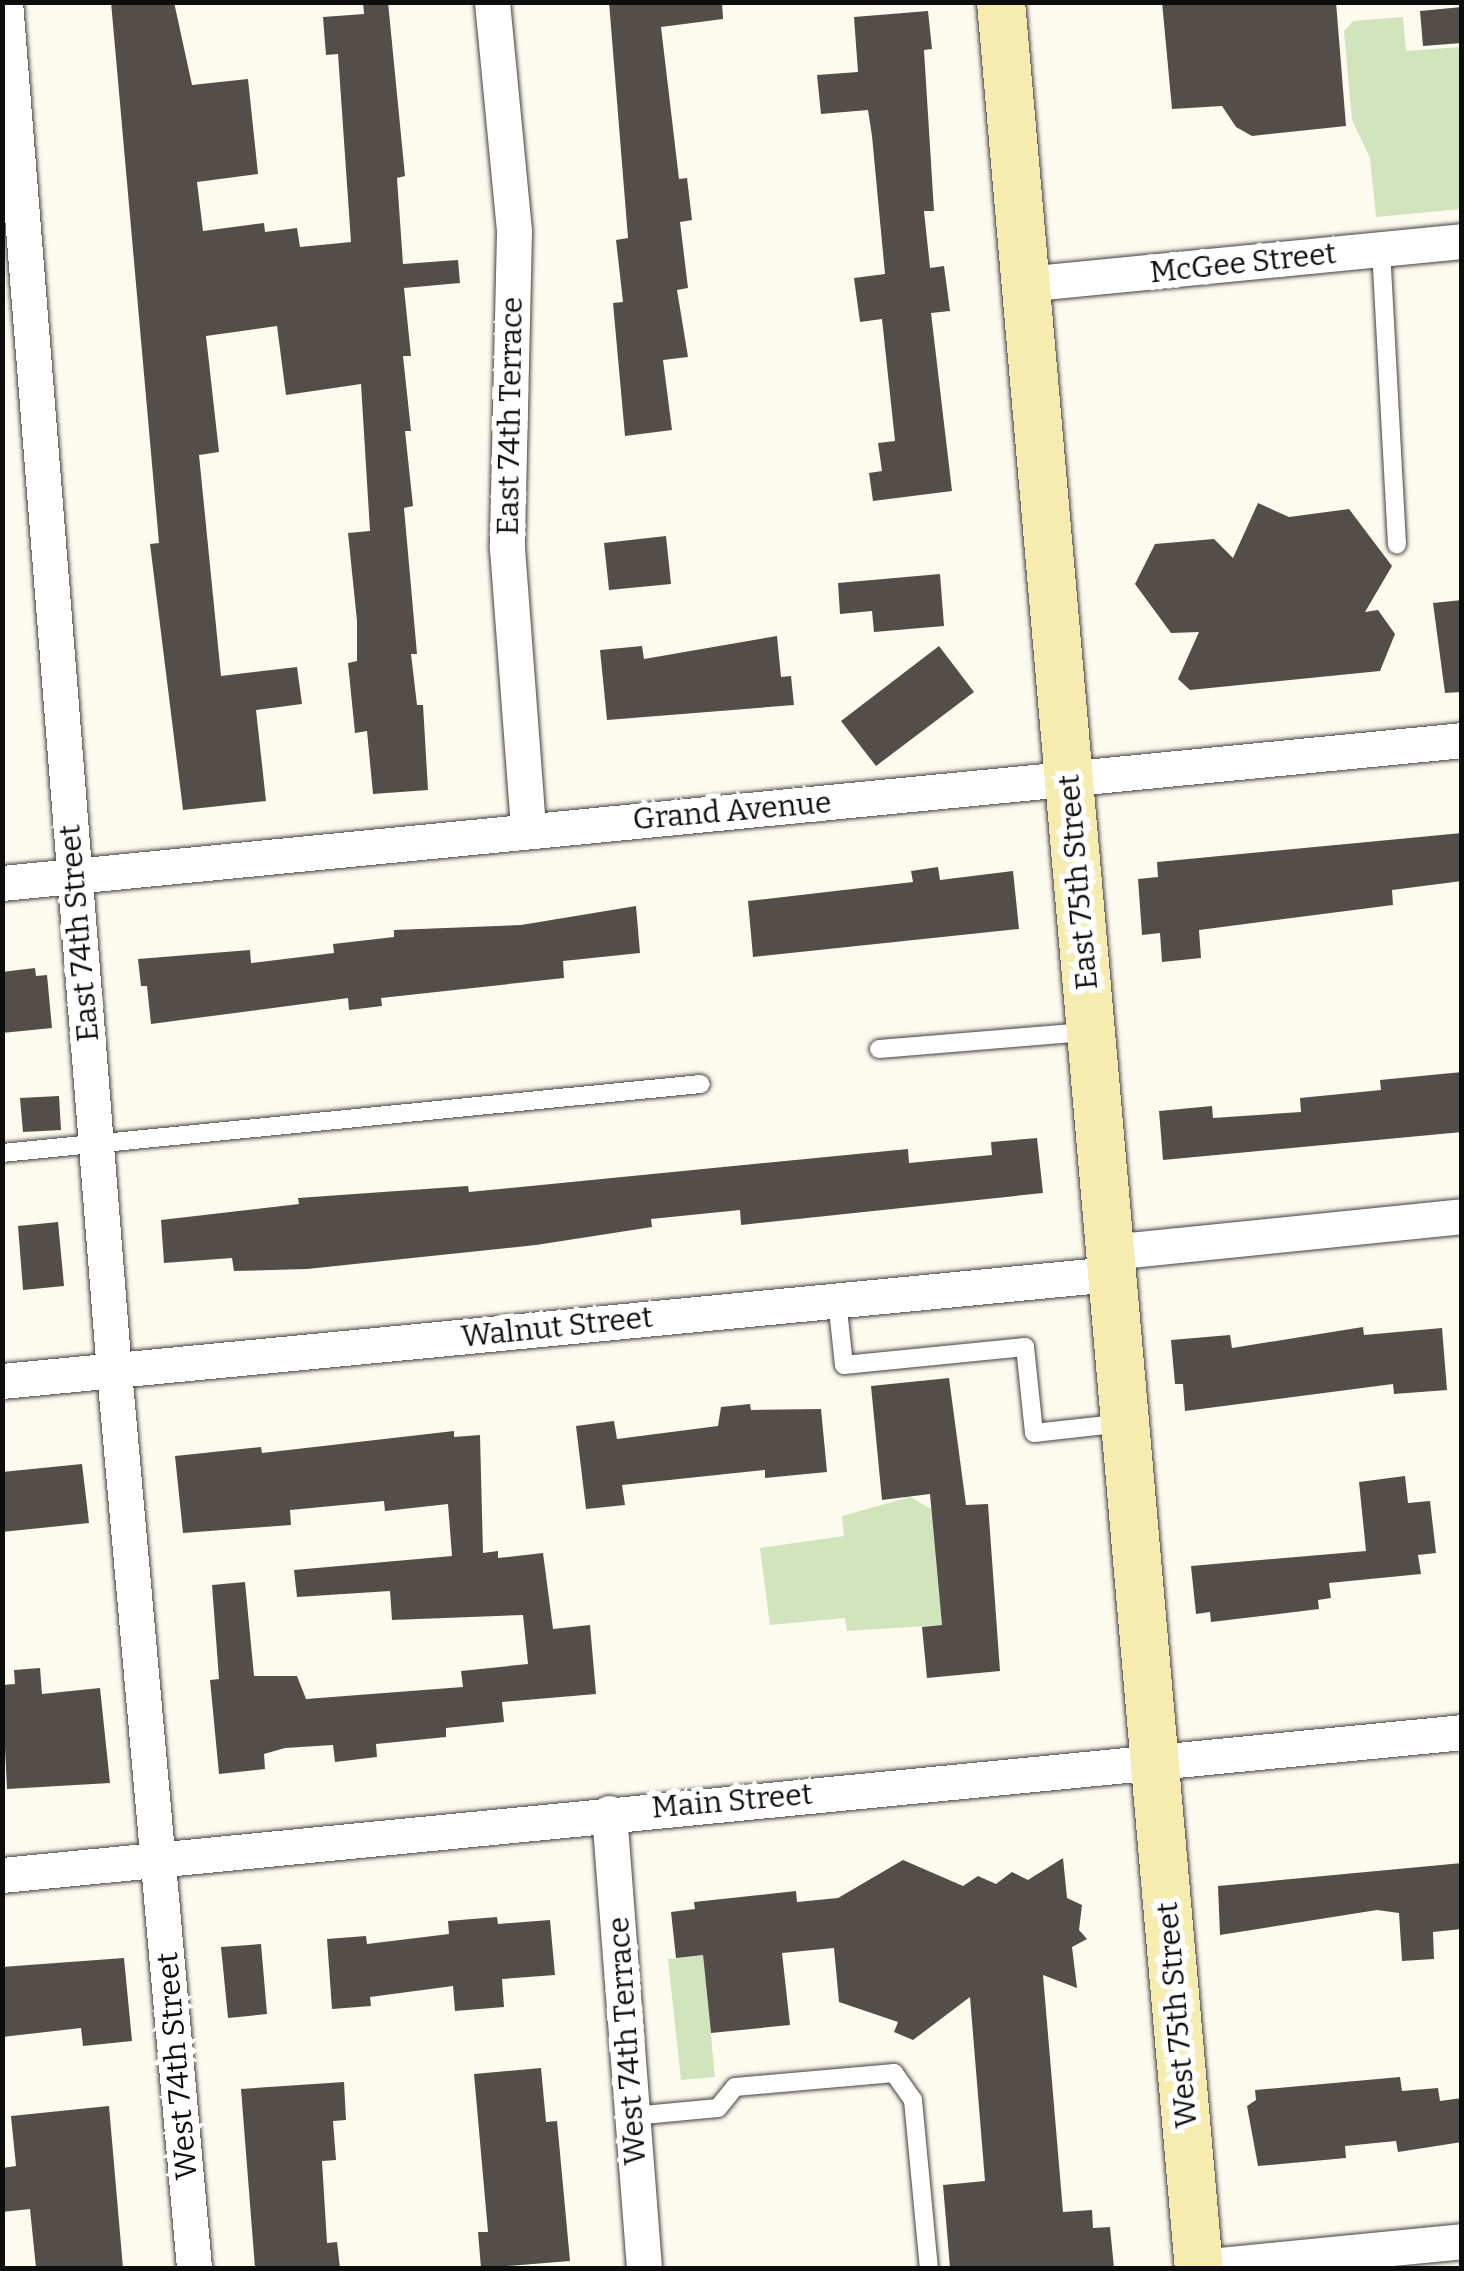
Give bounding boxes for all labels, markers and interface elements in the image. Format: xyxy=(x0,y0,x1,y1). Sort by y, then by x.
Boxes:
street label: McGee Street xyxy=(1148,235,1338,291)
street label: East 74th Terrace xyxy=(490,296,530,536)
street label: East 75th Street xyxy=(1051,773,1105,991)
street label: Grand Avenue xyxy=(631,784,833,838)
street label: East 74th Street xyxy=(52,823,106,1043)
street label: Walnut Street xyxy=(459,1299,655,1355)
street label: Main Street xyxy=(650,1776,814,1826)
street label: West 75th Street xyxy=(1149,1901,1205,2129)
street label: West 74th Terrace xyxy=(600,1916,654,2166)
street label: West 74th Street xyxy=(149,1951,205,2181)

